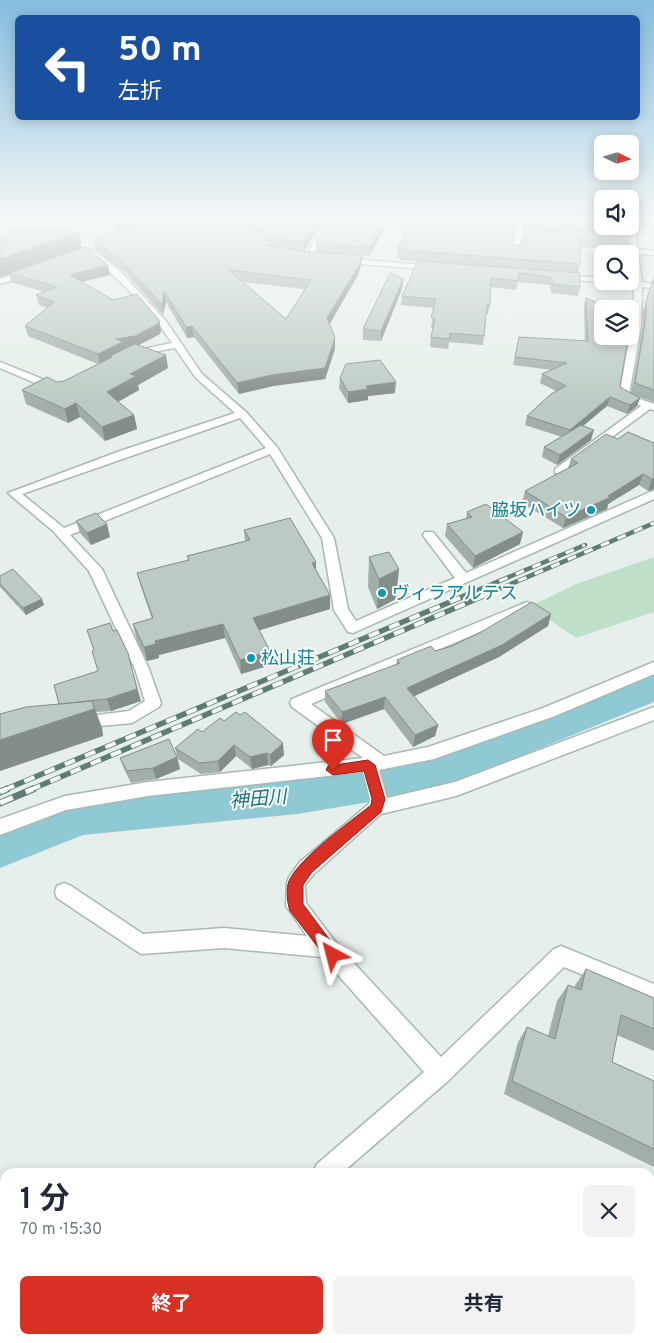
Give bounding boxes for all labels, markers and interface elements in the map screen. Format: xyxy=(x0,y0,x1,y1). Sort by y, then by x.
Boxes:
text: 50 m xyxy=(118,29,202,73)
icon: left xyxy=(35,35,100,100)
text: 左折 xyxy=(118,79,162,106)
north arrow xyxy=(594,135,639,180)
map controls xyxy=(594,135,639,345)
button: sound xyxy=(594,190,639,235)
button: search xyxy=(594,245,639,290)
button: layers xyxy=(594,300,639,345)
place label: 脇坂ハイツ xyxy=(491,500,581,523)
marker: 脇坂ハイツ xyxy=(585,504,597,516)
place label: ヴィラアルテス xyxy=(392,583,518,606)
marker: ヴィラアルテス xyxy=(376,587,388,599)
place label: 松山荘 xyxy=(261,648,315,671)
marker: 松山荘 xyxy=(245,652,257,664)
pin xyxy=(312,719,354,770)
icon: arrive xyxy=(319,726,347,754)
water label: 神田川 xyxy=(229,785,290,814)
position arrow xyxy=(306,928,358,980)
text: 1 分 xyxy=(20,1182,70,1219)
button: close xyxy=(583,1185,635,1237)
text: 70 m · 15:30 xyxy=(20,1220,102,1240)
button: 終了 xyxy=(20,1276,323,1334)
button: 共有 xyxy=(333,1276,635,1334)

